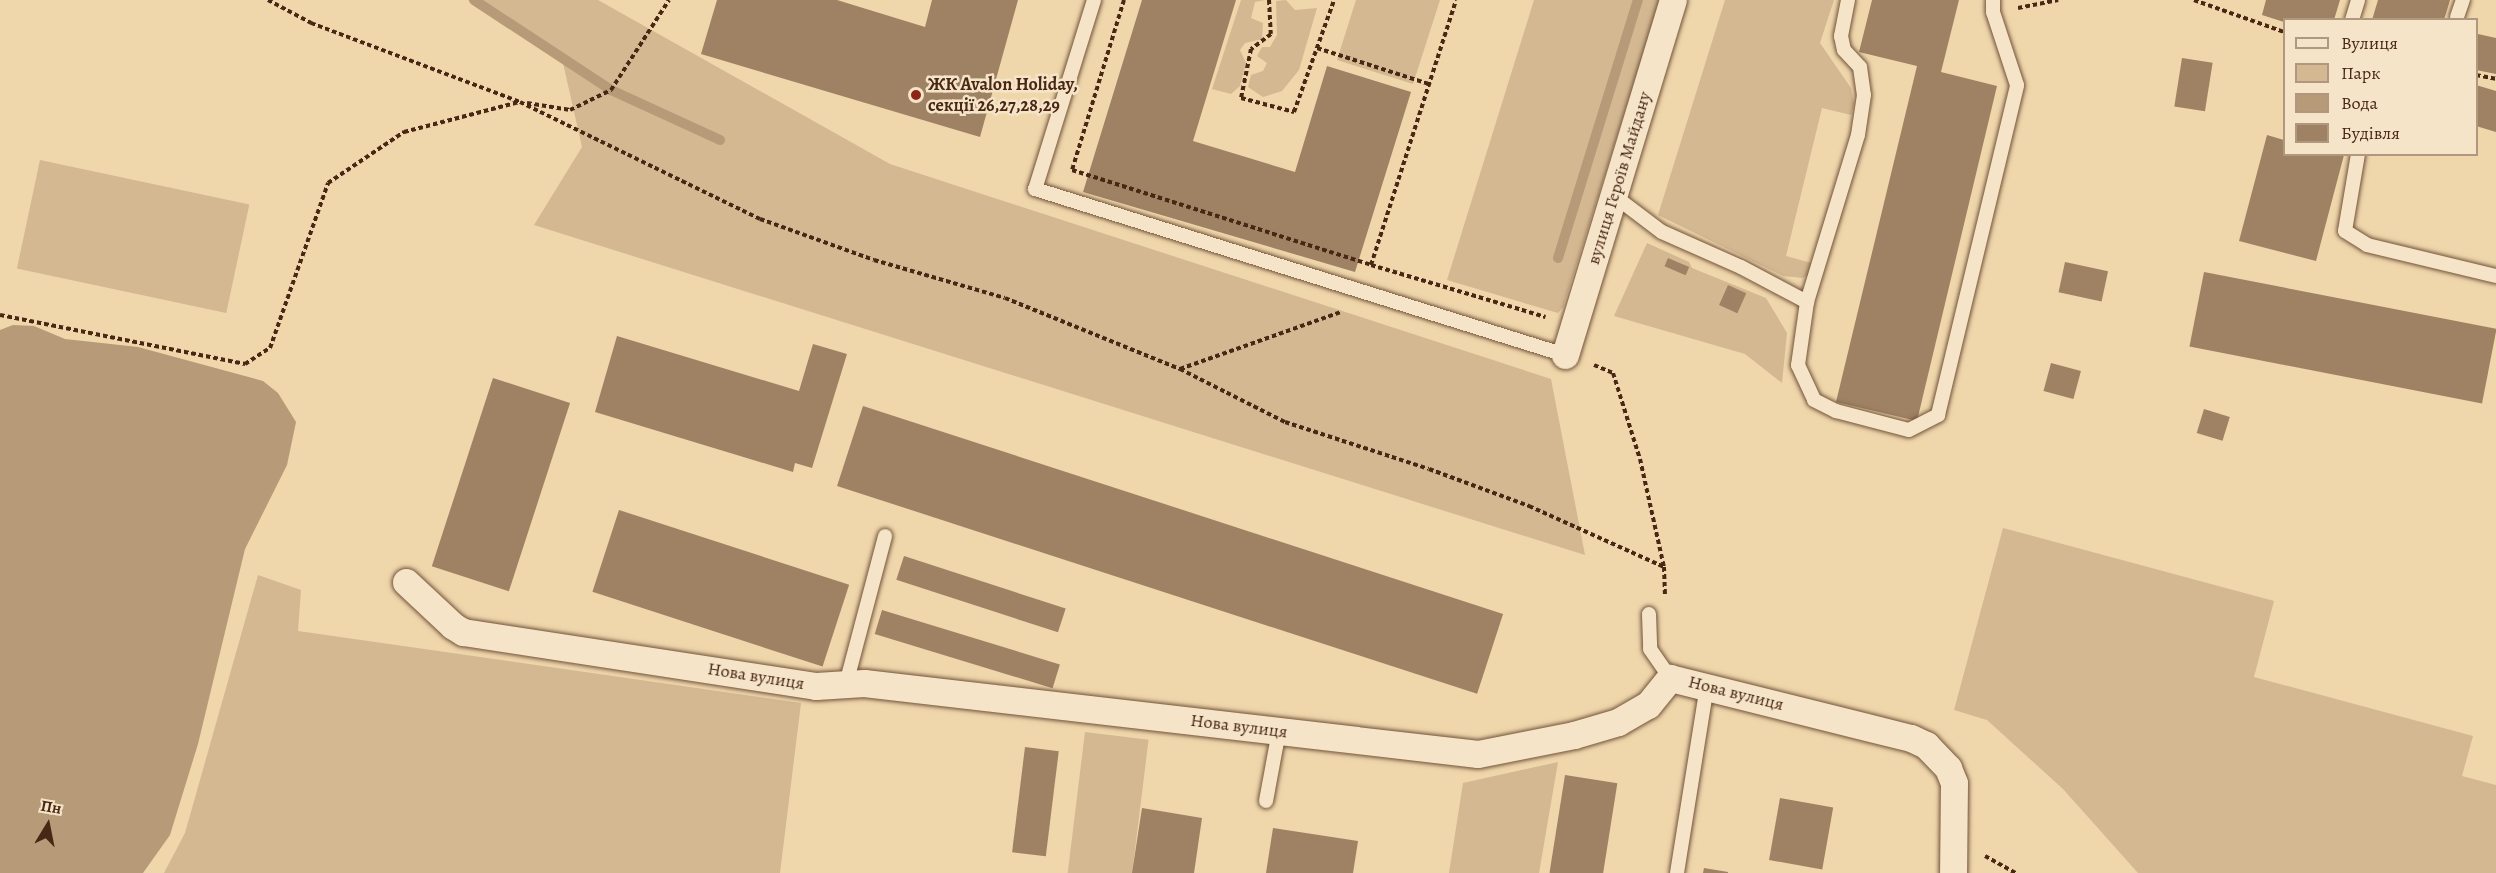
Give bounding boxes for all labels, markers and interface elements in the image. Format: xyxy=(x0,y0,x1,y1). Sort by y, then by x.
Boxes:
legend xyxy=(2283,18,2478,156)
text: Вулиця xyxy=(2341,31,2398,55)
text: Парк xyxy=(2341,61,2381,85)
place label: ЖК Avalon Holiday, секції 26,27,28,29 xyxy=(928,74,1078,116)
marker: ЖК Avalon Holiday, секції 26,27,28,29 xyxy=(909,88,923,102)
street label: вулиця Героїв Майдану xyxy=(1582,89,1656,267)
text: Вода xyxy=(2341,91,2378,115)
text: Будівля xyxy=(2341,121,2400,145)
street label: Нова вулиця xyxy=(706,658,806,694)
street label: Нова вулиця xyxy=(1686,671,1786,715)
street label: Нова вулиця xyxy=(1189,709,1289,743)
north arrow xyxy=(18,795,78,855)
text: Пн xyxy=(39,795,63,820)

